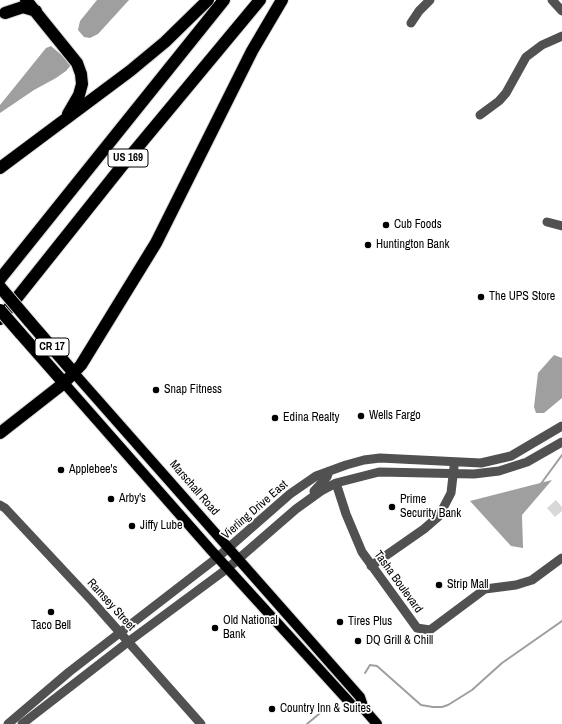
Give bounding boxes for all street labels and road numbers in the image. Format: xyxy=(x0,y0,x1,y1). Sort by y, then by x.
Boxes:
road number: US 169 xyxy=(108,149,148,167)
road number: CR 17 xyxy=(35,338,69,356)
street label: Marschall Road xyxy=(166,457,222,519)
street label: Vierling Drive East xyxy=(219,478,291,542)
street label: Tasha Boulevard xyxy=(371,548,425,616)
street label: Ramsey Street xyxy=(84,576,138,634)

